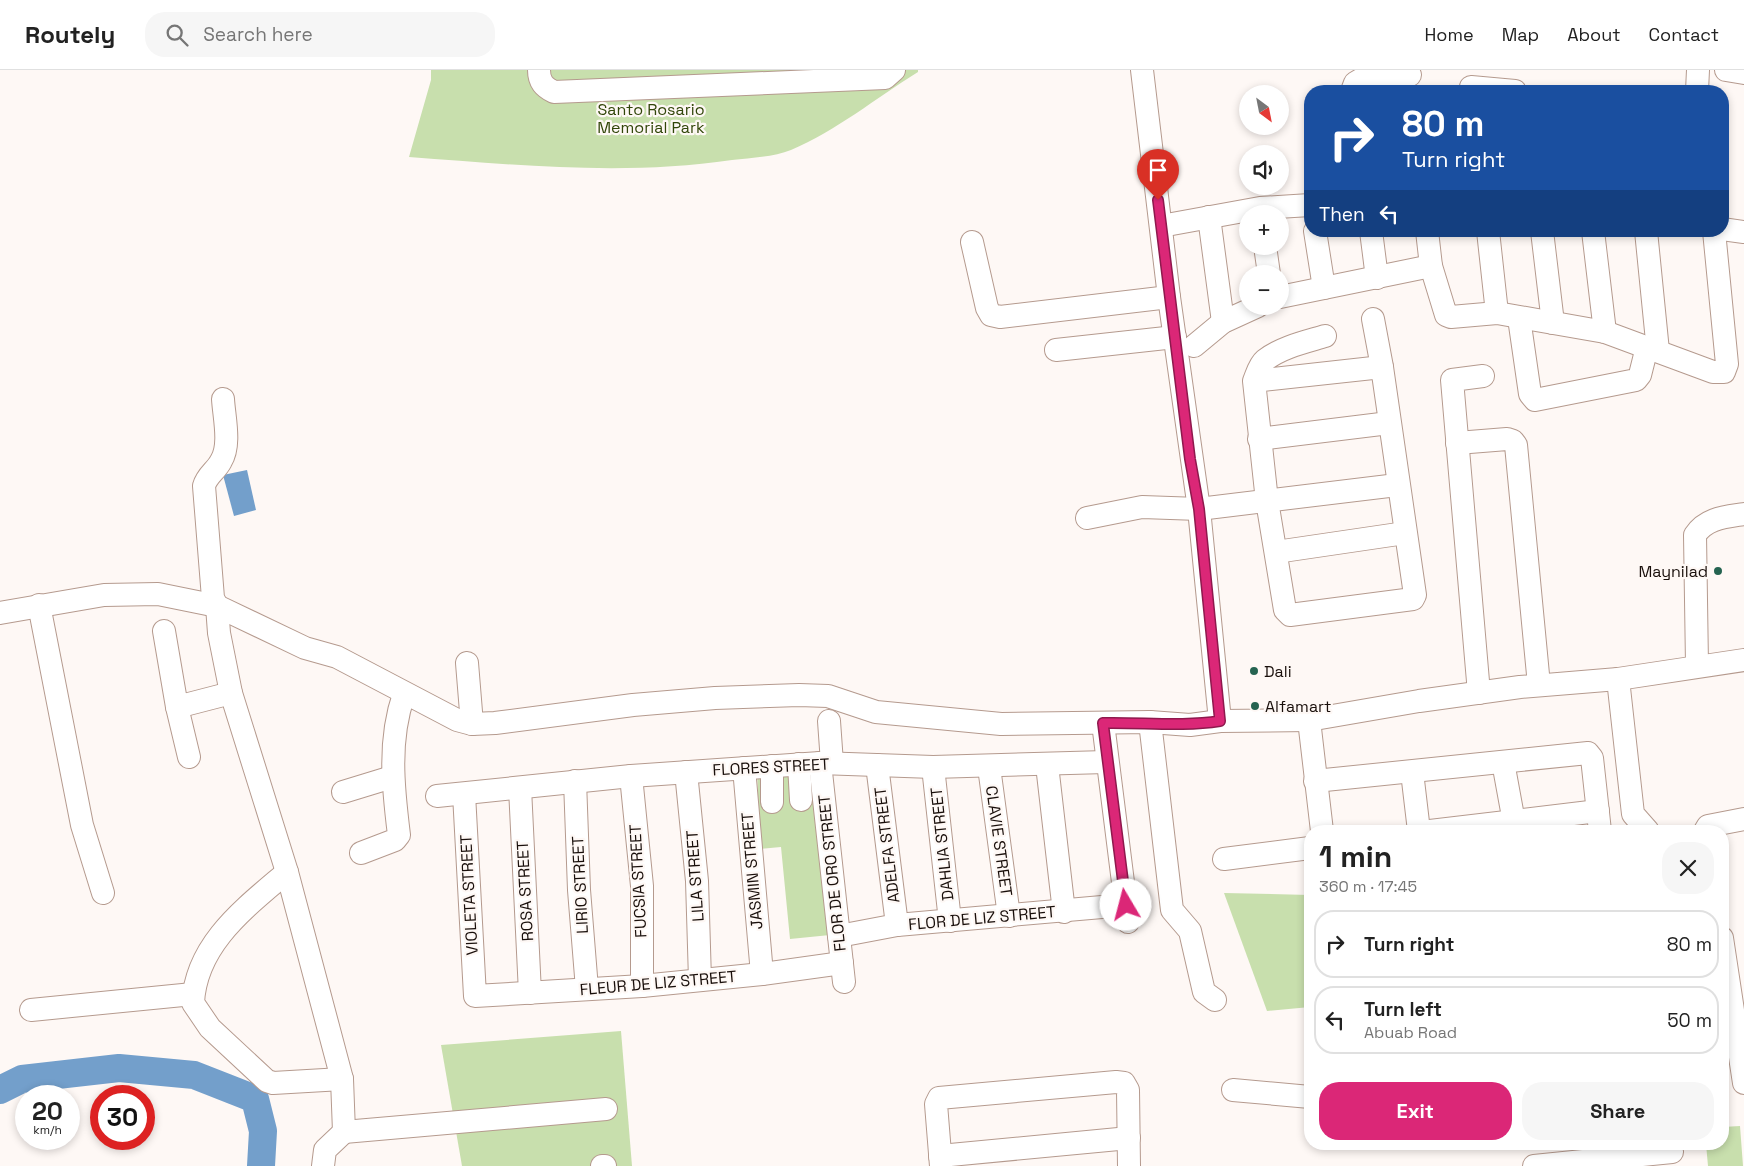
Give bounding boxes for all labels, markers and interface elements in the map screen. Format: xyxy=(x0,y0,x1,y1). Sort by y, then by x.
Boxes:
search box xyxy=(145,12,495,57)
text: Routely xyxy=(25,19,115,50)
icon: search xyxy=(163,21,191,49)
text: Search here xyxy=(203,22,313,47)
text: Home xyxy=(1425,23,1474,46)
text: Map xyxy=(1502,23,1539,46)
text: About xyxy=(1567,23,1621,46)
text: Contact xyxy=(1649,23,1719,46)
north arrow xyxy=(1239,85,1289,135)
map controls xyxy=(1239,85,1289,315)
park label: Santo Rosario Memorial Park xyxy=(597,99,705,138)
text: 80 m xyxy=(1402,102,1484,146)
icon: right xyxy=(1319,105,1384,170)
button: sound xyxy=(1239,145,1289,195)
text: Turn right xyxy=(1402,145,1505,173)
pin xyxy=(1137,149,1179,200)
icon: arrive xyxy=(1144,156,1172,184)
icon: left xyxy=(1375,200,1403,228)
text: Then xyxy=(1319,202,1365,227)
button: + xyxy=(1239,205,1289,255)
button: − xyxy=(1239,265,1289,315)
place label: Maynilad xyxy=(1638,561,1708,582)
marker: Maynilad xyxy=(1712,565,1724,577)
place label: Dali xyxy=(1264,661,1292,682)
marker: Dali xyxy=(1248,665,1260,677)
place label: Alfamart xyxy=(1265,696,1331,717)
marker: Alfamart xyxy=(1249,700,1261,712)
street label: FLORES STREET xyxy=(712,753,830,781)
street label: CLAVIE STREET xyxy=(981,784,1017,898)
street label: ADELFA STREET xyxy=(869,786,905,904)
street label: DAHLIA STREET xyxy=(926,786,958,902)
street label: FLOR DE ORO STREET xyxy=(813,794,851,952)
street label: JASMIN STREET xyxy=(736,812,768,930)
street label: FUCSIA STREET xyxy=(625,824,651,938)
street label: LILA STREET xyxy=(681,830,709,922)
street label: VIOLETA STREET xyxy=(455,834,483,956)
street label: LIRIO STREET xyxy=(567,836,593,934)
text: 1 min xyxy=(1319,837,1392,876)
street label: ROSA STREET xyxy=(512,840,538,942)
button: close xyxy=(1662,842,1714,894)
text: 360 m · 17:45 xyxy=(1319,876,1417,897)
position arrow xyxy=(1099,878,1151,930)
street label: FLOR DE LIZ STREET xyxy=(907,901,1057,935)
icon: right xyxy=(1321,930,1349,958)
text: Turn right xyxy=(1364,932,1454,957)
text: 80 m xyxy=(1667,932,1712,957)
street label: FLEUR DE LIZ STREET xyxy=(579,966,737,1000)
text: Turn left xyxy=(1364,997,1442,1022)
icon: left xyxy=(1321,1006,1349,1034)
text: 50 m xyxy=(1667,1008,1712,1033)
text: Abuab Road xyxy=(1364,1022,1457,1043)
button: Exit xyxy=(1319,1082,1512,1140)
button: Share xyxy=(1522,1082,1714,1140)
speed limit sign: 30 xyxy=(90,1085,155,1150)
text: 20 xyxy=(32,1095,63,1127)
text: km/h xyxy=(33,1122,62,1138)

